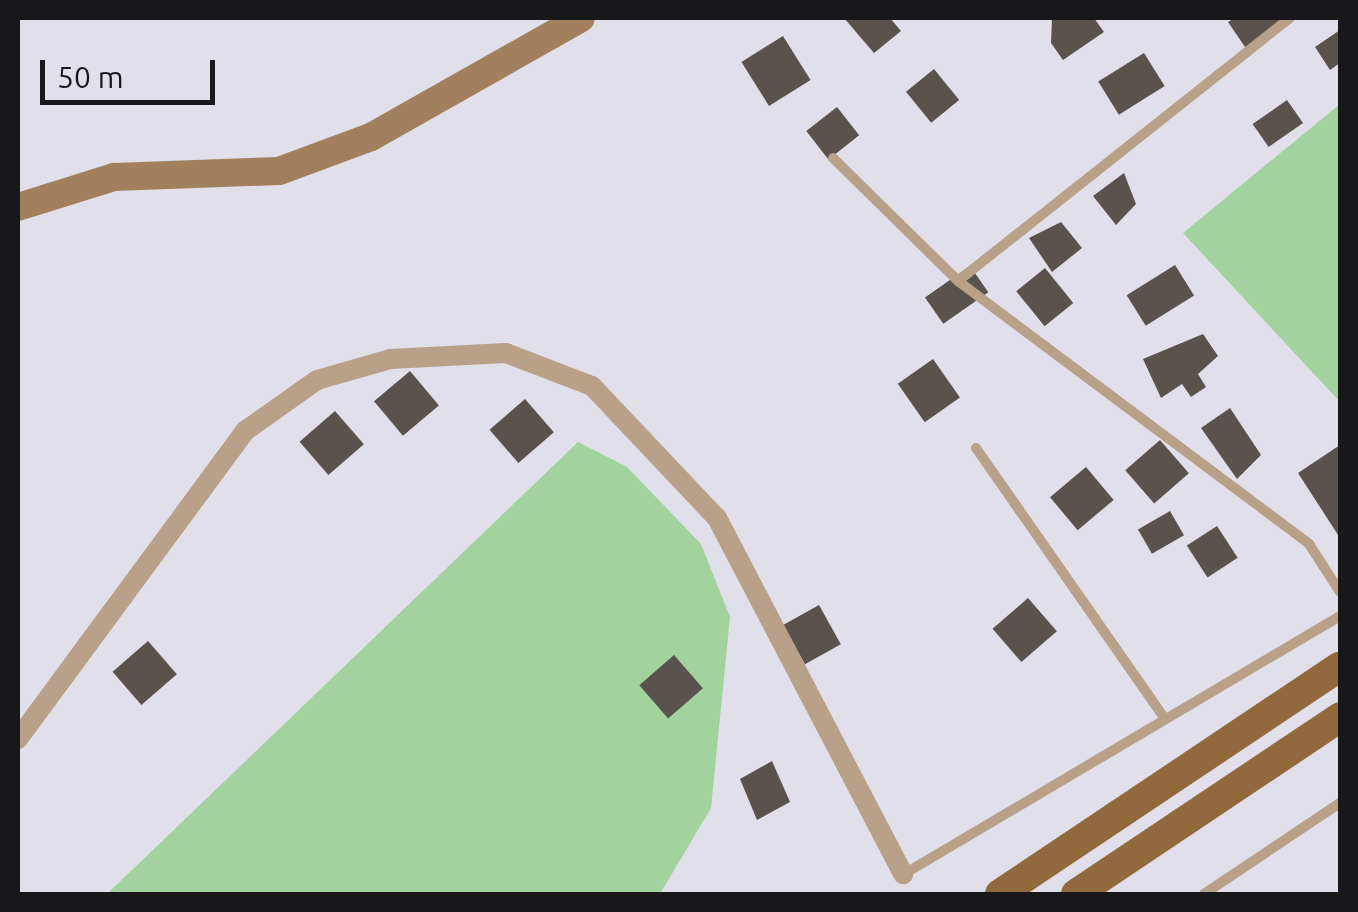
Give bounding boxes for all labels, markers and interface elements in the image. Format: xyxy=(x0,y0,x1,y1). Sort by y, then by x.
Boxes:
scale bar xyxy=(45,40,220,102)
text: 50 m xyxy=(57,60,124,94)

